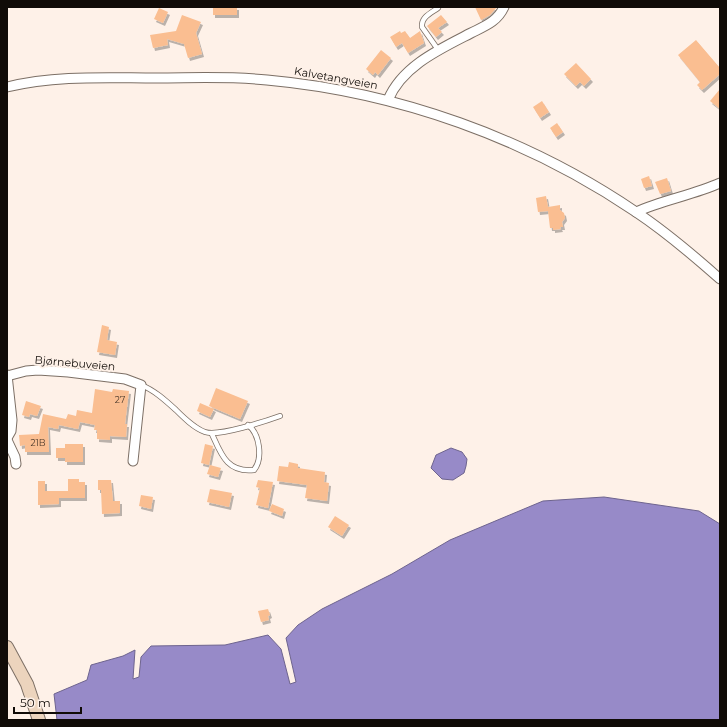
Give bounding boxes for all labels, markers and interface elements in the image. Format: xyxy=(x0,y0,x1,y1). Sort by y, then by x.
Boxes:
street label: Kalvetangveien xyxy=(293,64,379,92)
street label: Bjørnebuveien xyxy=(34,352,116,374)
house number: 27 xyxy=(115,394,125,405)
house number: 21B xyxy=(30,437,46,448)
scale bar xyxy=(14,689,81,715)
text: 50 m xyxy=(20,695,51,710)

